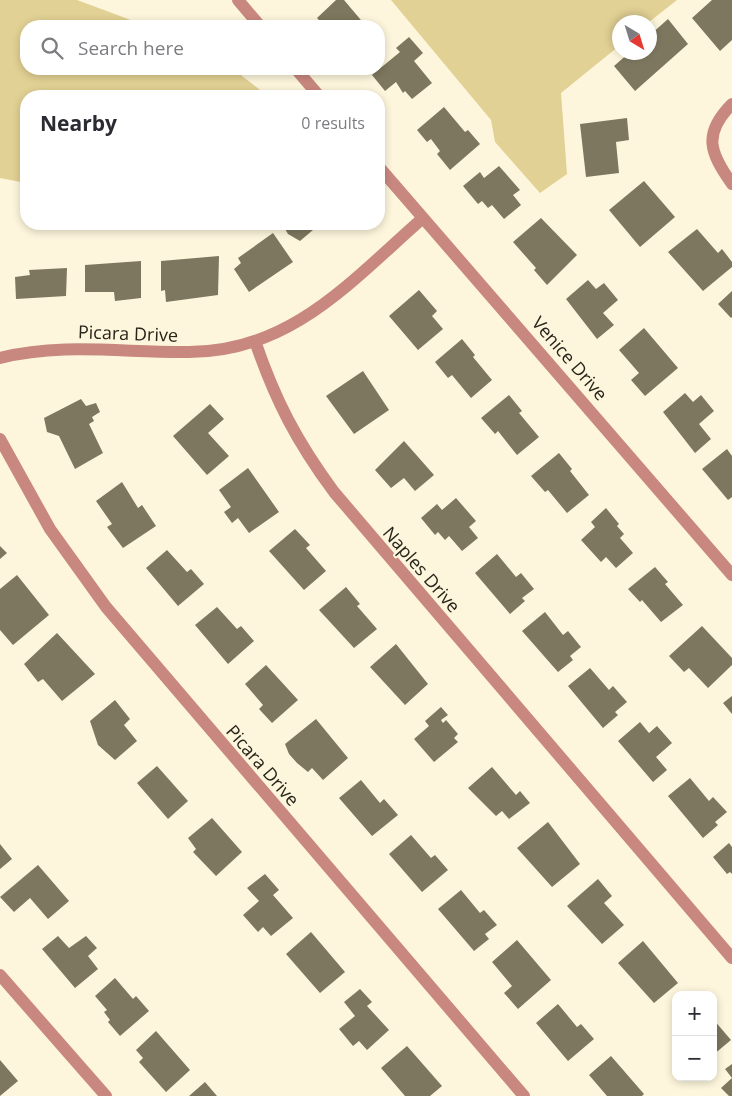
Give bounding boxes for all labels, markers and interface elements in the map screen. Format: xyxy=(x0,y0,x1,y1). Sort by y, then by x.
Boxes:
north arrow xyxy=(612,15,657,60)
search box xyxy=(20,20,385,75)
icon: search xyxy=(38,34,66,62)
text: Search here xyxy=(78,35,184,61)
text: Nearby xyxy=(40,109,117,137)
text: 0 results xyxy=(301,112,365,134)
street label: Venice Drive xyxy=(527,311,613,405)
street label: Picara Drive xyxy=(78,319,178,347)
street label: Naples Drive xyxy=(378,521,466,617)
street label: Picara Drive xyxy=(221,719,305,811)
map controls xyxy=(672,991,717,1081)
button: + xyxy=(672,991,717,1036)
button: − xyxy=(672,1036,717,1081)

